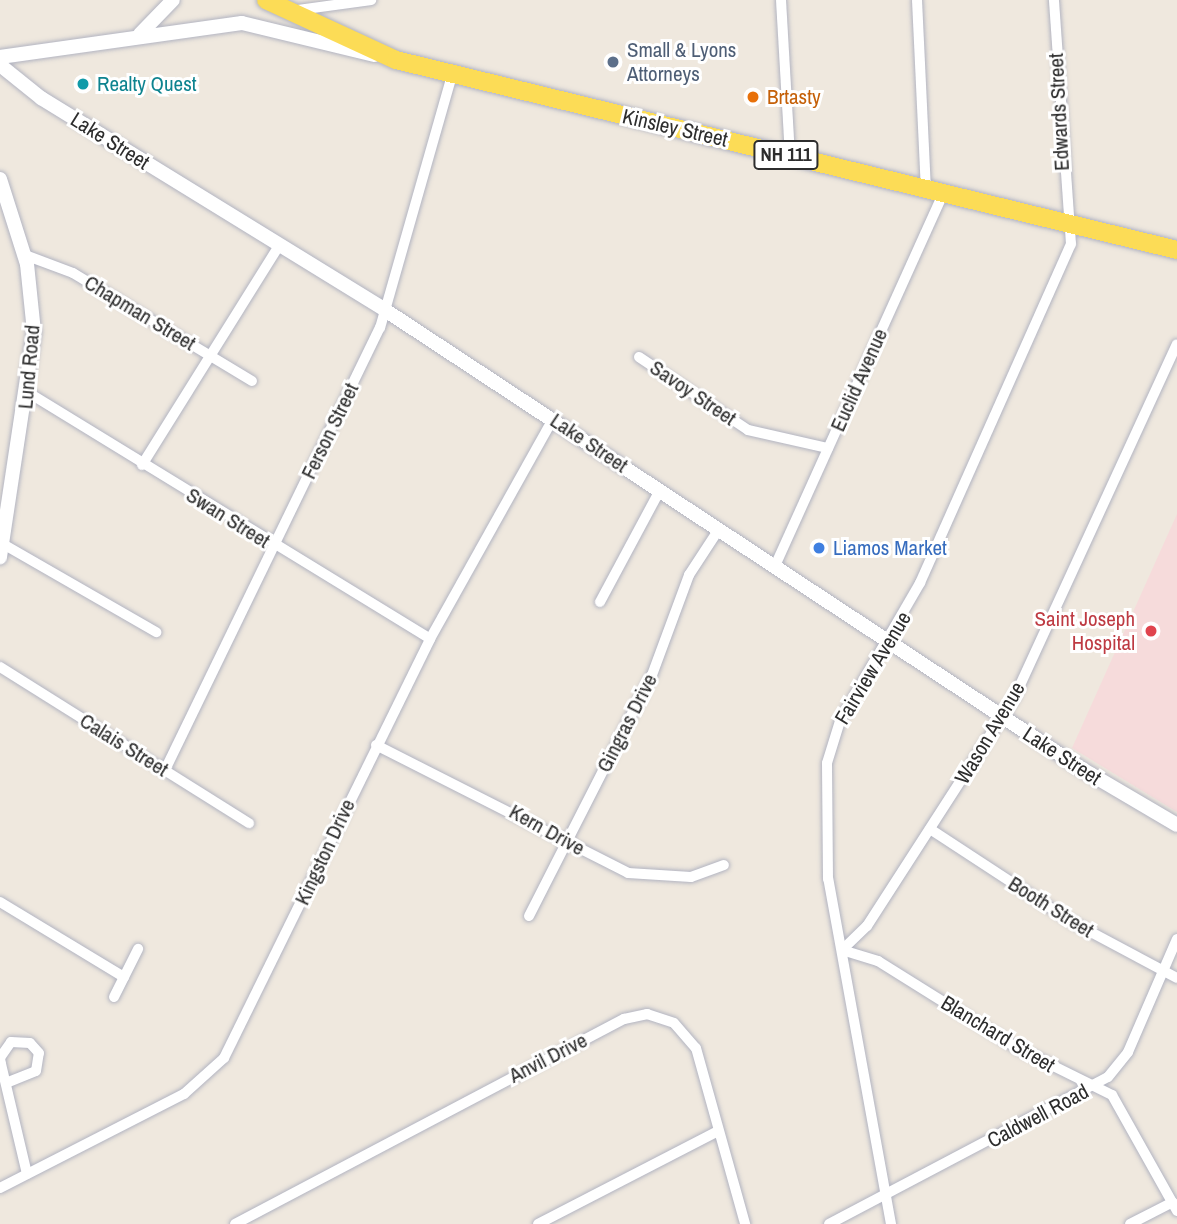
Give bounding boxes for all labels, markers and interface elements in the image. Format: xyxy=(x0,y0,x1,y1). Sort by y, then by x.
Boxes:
place label: Small & Lyons Attorneys xyxy=(627,37,736,87)
street label: Edwards Street xyxy=(1043,53,1075,171)
marker: Small & Lyons Attorneys xyxy=(605,54,621,70)
place label: Realty Quest xyxy=(97,71,197,97)
marker: Realty Quest xyxy=(75,76,91,92)
place label: Brtasty xyxy=(767,84,821,110)
marker: Brtasty xyxy=(745,89,761,105)
street label: Kinsley Street xyxy=(620,104,730,152)
street label: Lake Street xyxy=(66,107,154,175)
road number: NH 111 xyxy=(753,140,819,170)
street label: Chapman Street xyxy=(80,270,200,356)
street label: Lund Road xyxy=(13,324,45,410)
street label: Euclid Avenue xyxy=(825,324,893,436)
street label: Savoy Street xyxy=(645,355,741,431)
street label: Ferson Street xyxy=(296,379,364,483)
street label: Lake Street xyxy=(545,408,633,478)
street label: Swan Street xyxy=(182,482,274,554)
place label: Liamos Market xyxy=(833,535,947,561)
marker: Liamos Market xyxy=(811,540,827,556)
place label: Saint Joseph Hospital xyxy=(1034,606,1135,656)
street label: Fairview Avenue xyxy=(829,607,917,729)
marker: Saint Joseph Hospital xyxy=(1141,621,1161,641)
street label: Gingras Drive xyxy=(591,670,663,776)
street label: Wason Avenue xyxy=(949,677,1031,789)
street label: Calais Street xyxy=(75,708,173,782)
street label: Lake Street xyxy=(1018,721,1106,791)
street label: Kingston Drive xyxy=(290,795,360,909)
street label: Kern Drive xyxy=(505,799,589,861)
street label: Booth Street xyxy=(1004,871,1098,943)
street label: Blanchard Street xyxy=(937,990,1059,1078)
street label: Anvil Drive xyxy=(505,1028,591,1088)
street label: Caldwell Road xyxy=(983,1079,1093,1153)

